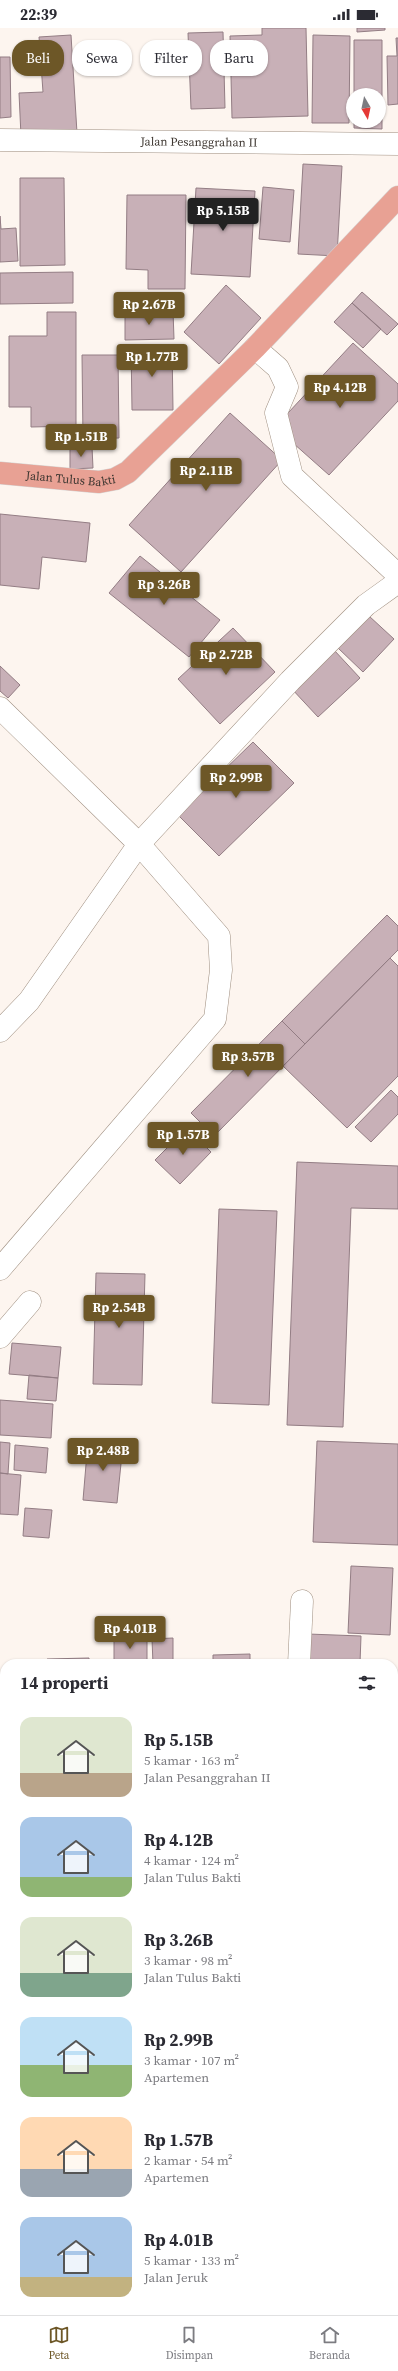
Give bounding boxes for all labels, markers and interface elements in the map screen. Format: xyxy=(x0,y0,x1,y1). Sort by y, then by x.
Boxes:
text: 22:39 xyxy=(20,4,57,25)
chip: Beli xyxy=(12,40,64,76)
chip: Sewa xyxy=(72,40,132,76)
chip: Filter xyxy=(140,40,202,76)
chip: Baru xyxy=(210,40,268,76)
north arrow xyxy=(346,88,386,128)
map controls xyxy=(346,88,386,128)
street label: Jalan Pesanggrahan II xyxy=(139,133,258,151)
pin: Rp 5.15B xyxy=(182,198,264,232)
text: Rp 5.15B xyxy=(197,202,249,219)
pin: Rp 2.67B xyxy=(108,292,190,326)
text: Rp 2.67B xyxy=(123,296,175,313)
pin: Rp 1.77B xyxy=(111,344,193,378)
text: Rp 1.77B xyxy=(126,348,178,365)
pin: Rp 4.12B xyxy=(299,375,381,409)
text: Rp 4.12B xyxy=(314,379,366,396)
pin: Rp 1.51B xyxy=(40,424,122,458)
text: Rp 1.51B xyxy=(55,428,107,445)
pin: Rp 2.11B xyxy=(165,458,247,492)
text: Rp 2.11B xyxy=(180,462,232,479)
street label: Jalan Tulus Bakti xyxy=(24,467,117,490)
pin: Rp 3.26B xyxy=(123,572,205,606)
text: Rp 3.26B xyxy=(138,576,190,593)
pin: Rp 2.72B xyxy=(185,642,267,676)
text: Rp 2.72B xyxy=(200,646,252,663)
pin: Rp 2.99B xyxy=(195,765,277,799)
text: Rp 2.99B xyxy=(210,769,262,786)
pin: Rp 3.57B xyxy=(207,1044,289,1078)
text: Rp 3.57B xyxy=(222,1048,274,1065)
pin: Rp 1.57B xyxy=(142,1122,224,1156)
text: Rp 1.57B xyxy=(157,1126,209,1143)
pin: Rp 2.54B xyxy=(78,1295,160,1329)
text: Rp 2.54B xyxy=(93,1299,145,1316)
pin: Rp 2.48B xyxy=(62,1438,144,1472)
text: Rp 2.48B xyxy=(77,1442,129,1459)
pin: Rp 4.01B xyxy=(89,1616,171,1650)
text: Rp 4.01B xyxy=(104,1620,156,1637)
text: 14 properti xyxy=(20,1671,108,1695)
icon: filters xyxy=(356,1672,378,1694)
text: Rp 5.15B xyxy=(144,1728,213,1752)
icon: home xyxy=(52,1733,100,1781)
text: 5 kamar · 163 m² xyxy=(144,1752,239,1769)
text: Jalan Pesanggrahan II xyxy=(144,1769,271,1786)
text: Rp 4.12B xyxy=(144,1828,213,1852)
icon: home xyxy=(52,1833,100,1881)
text: 4 kamar · 124 m² xyxy=(144,1852,239,1869)
text: Jalan Tulus Bakti xyxy=(144,1869,241,1886)
text: Rp 3.26B xyxy=(144,1928,213,1952)
icon: home xyxy=(52,1933,100,1981)
text: 3 kamar · 98 m² xyxy=(144,1952,233,1969)
text: Jalan Tulus Bakti xyxy=(144,1969,241,1986)
text: Rp 2.99B xyxy=(144,2028,213,2052)
icon: home xyxy=(52,2033,100,2081)
text: 3 kamar · 107 m² xyxy=(144,2052,239,2069)
text: Apartemen xyxy=(144,2069,209,2086)
text: Rp 1.57B xyxy=(144,2128,213,2152)
icon: home xyxy=(52,2133,100,2181)
text: 2 kamar · 54 m² xyxy=(144,2152,233,2169)
text: Apartemen xyxy=(144,2169,209,2186)
text: Rp 4.01B xyxy=(144,2228,213,2252)
icon: home xyxy=(52,2233,100,2281)
text: 5 kamar · 133 m² xyxy=(144,2252,239,2269)
text: Jalan Jeruk xyxy=(144,2269,208,2286)
tab: Peta xyxy=(48,2324,70,2363)
tab: Disimpan xyxy=(166,2324,213,2363)
tab: Beranda xyxy=(309,2324,350,2363)

